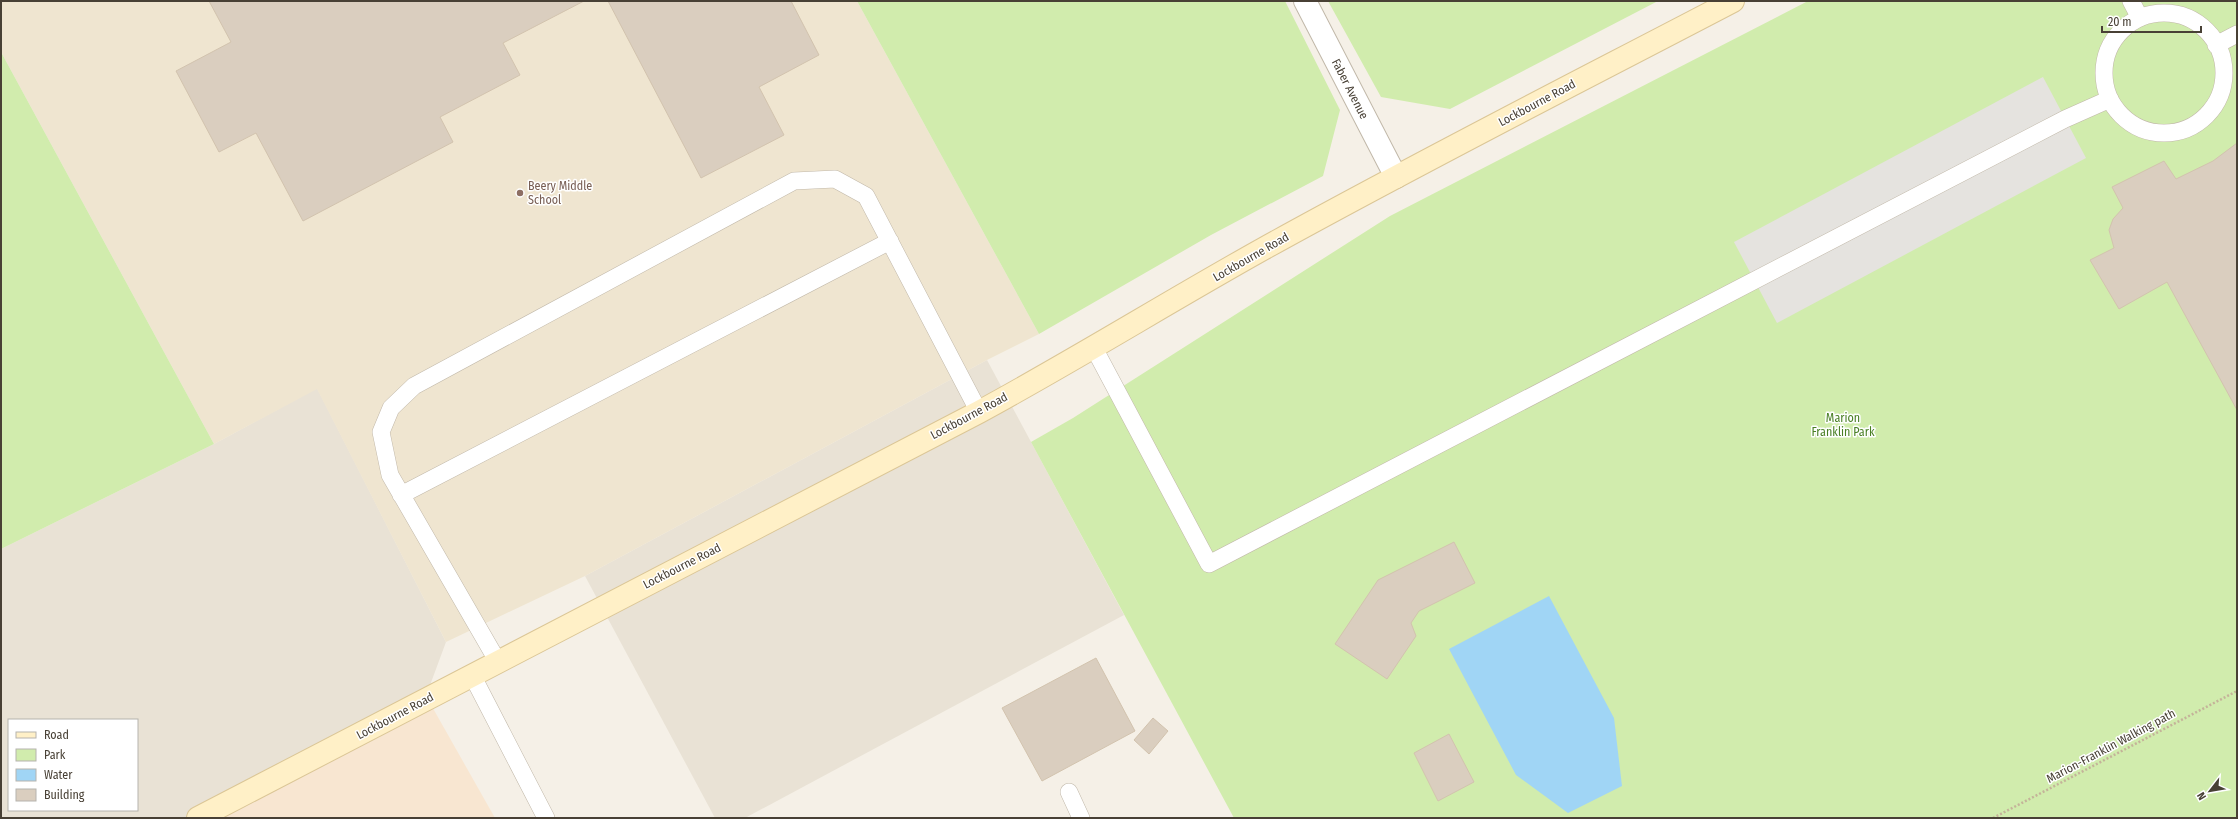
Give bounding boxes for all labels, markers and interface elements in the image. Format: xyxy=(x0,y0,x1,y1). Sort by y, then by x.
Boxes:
scale bar xyxy=(2102,8,2201,34)
text: 20 m xyxy=(2108,15,2132,29)
street label: Faber Avenue xyxy=(1329,57,1371,122)
street label: Lockbourne Road xyxy=(1496,77,1578,129)
place label: Beery Middle School xyxy=(528,179,592,207)
marker: Beery Middle School xyxy=(515,188,525,198)
street label: Lockbourne Road xyxy=(1211,230,1291,284)
street label: Lockbourne Road xyxy=(928,390,1010,442)
park label: Marion Franklin Park xyxy=(1811,411,1875,439)
street label: Lockbourne Road xyxy=(641,540,723,592)
street label: Lockbourne Road xyxy=(354,690,436,742)
street label: Marion-Franklin Walking path xyxy=(2044,706,2178,786)
legend xyxy=(8,719,138,811)
text: Road xyxy=(44,728,69,742)
text: Park xyxy=(44,748,66,762)
text: Water xyxy=(44,768,73,782)
north arrow xyxy=(2190,771,2230,811)
text: Building xyxy=(44,788,85,802)
text: N xyxy=(2195,790,2209,802)

